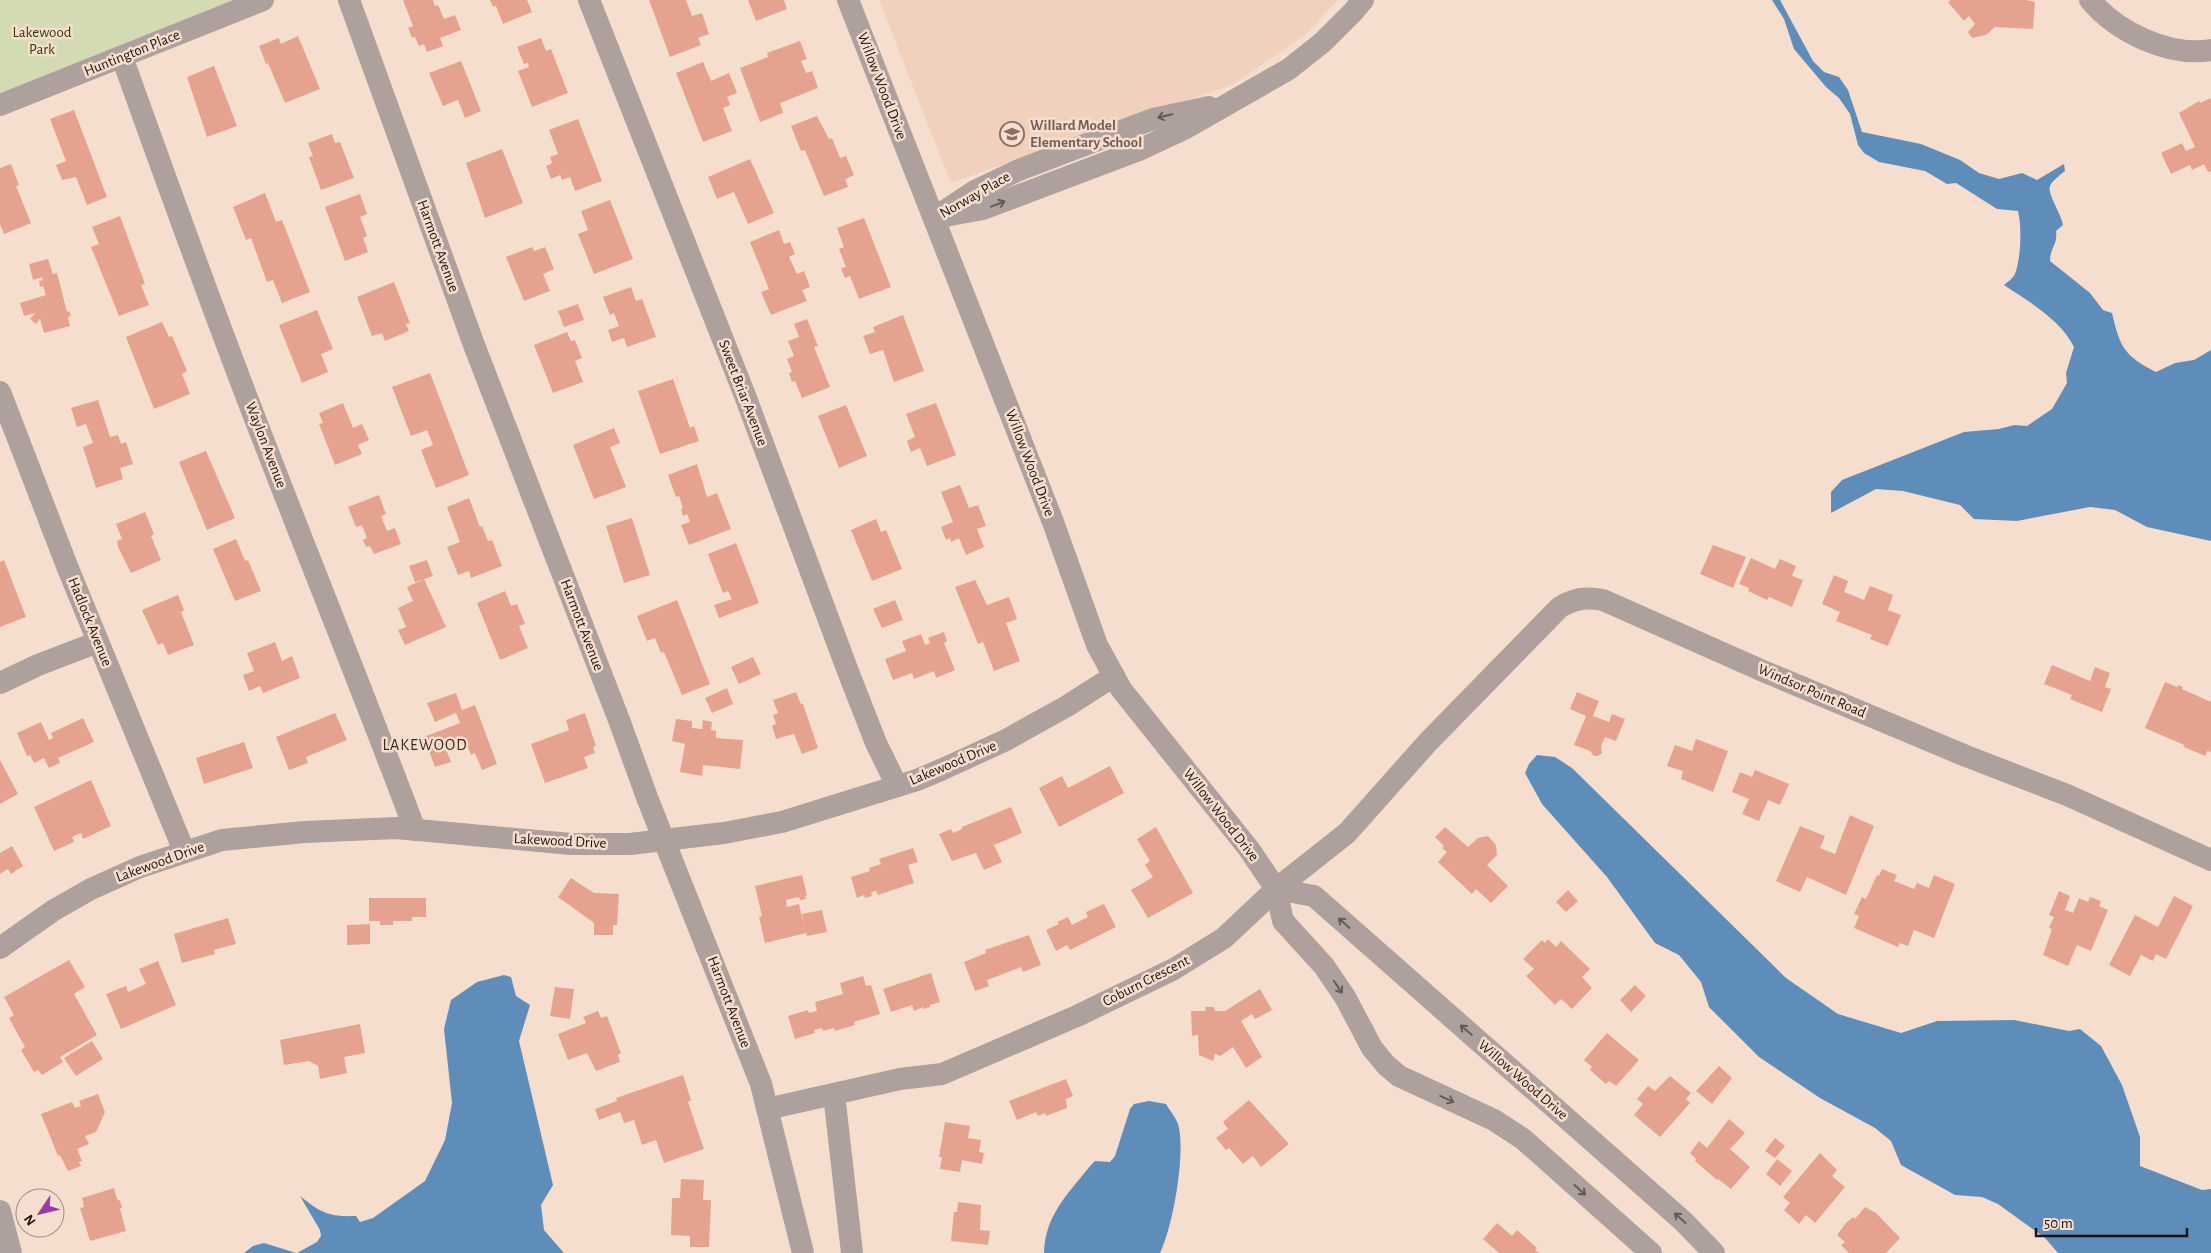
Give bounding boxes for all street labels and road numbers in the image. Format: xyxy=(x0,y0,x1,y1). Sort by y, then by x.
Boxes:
street label: Huntington Place xyxy=(82,27,182,79)
street label: Willow Wood Drive xyxy=(855,31,909,142)
street label: Norway Place xyxy=(937,169,1013,221)
street label: Harmott Avenue xyxy=(414,198,462,294)
street label: Sweet Briar Avenue xyxy=(716,338,770,448)
street label: Waylon Avenue xyxy=(243,400,289,490)
street label: Willow Wood Drive xyxy=(1003,408,1057,519)
street label: Hadlock Avenue xyxy=(65,575,115,669)
street label: Harmott Avenue xyxy=(558,577,606,673)
street label: Windsor Point Road xyxy=(1756,662,1868,721)
street label: Lakewood Drive xyxy=(907,738,999,788)
street label: Willow Wood Drive xyxy=(1180,766,1262,864)
street label: Lakewood Drive xyxy=(513,831,607,851)
street label: Lakewood Drive xyxy=(114,839,206,885)
street label: Coburn Crescent xyxy=(1100,953,1192,1009)
street label: Harmott Avenue xyxy=(705,954,753,1050)
street label: Willow Wood Drive xyxy=(1475,1037,1571,1123)

